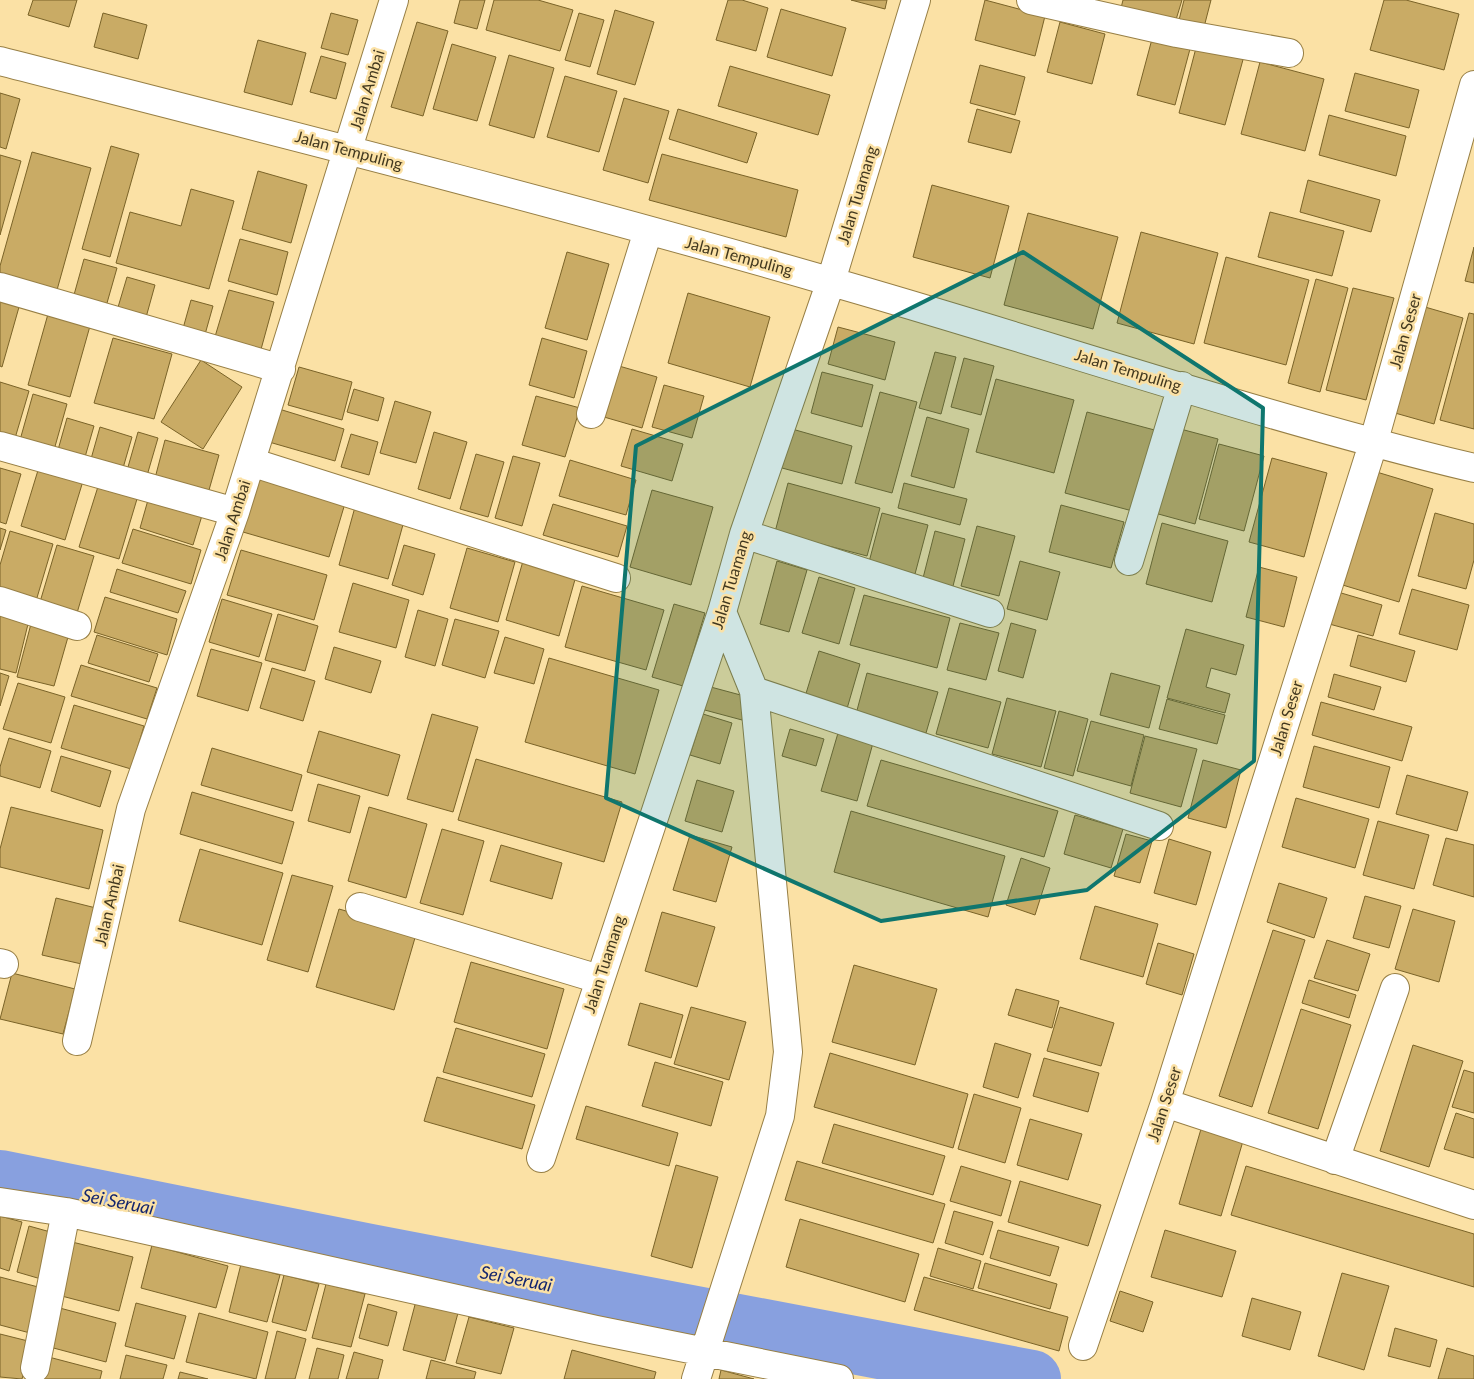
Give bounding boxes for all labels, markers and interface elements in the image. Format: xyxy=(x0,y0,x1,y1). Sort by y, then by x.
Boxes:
street label: Jalan Ambai xyxy=(345,47,388,132)
street label: Jalan Tempuling xyxy=(293,126,405,173)
street label: Jalan Tuamang xyxy=(833,143,880,246)
street label: Jalan Tempuling xyxy=(683,232,795,279)
street label: Jalan Seser xyxy=(1385,291,1424,371)
street label: Jalan Tempuling xyxy=(1073,344,1184,395)
street label: Jalan Ambai xyxy=(210,477,253,562)
street label: Jalan Tuamang xyxy=(707,528,754,631)
street label: Jalan Seser xyxy=(1265,678,1306,758)
street label: Jalan Ambai xyxy=(90,862,127,948)
street label: Jalan Tuamang xyxy=(579,913,628,1015)
street label: Jalan Seser xyxy=(1143,1064,1185,1144)
water label: Sei Seruai xyxy=(80,1183,156,1219)
water label: Sei Seruai xyxy=(478,1260,554,1296)

